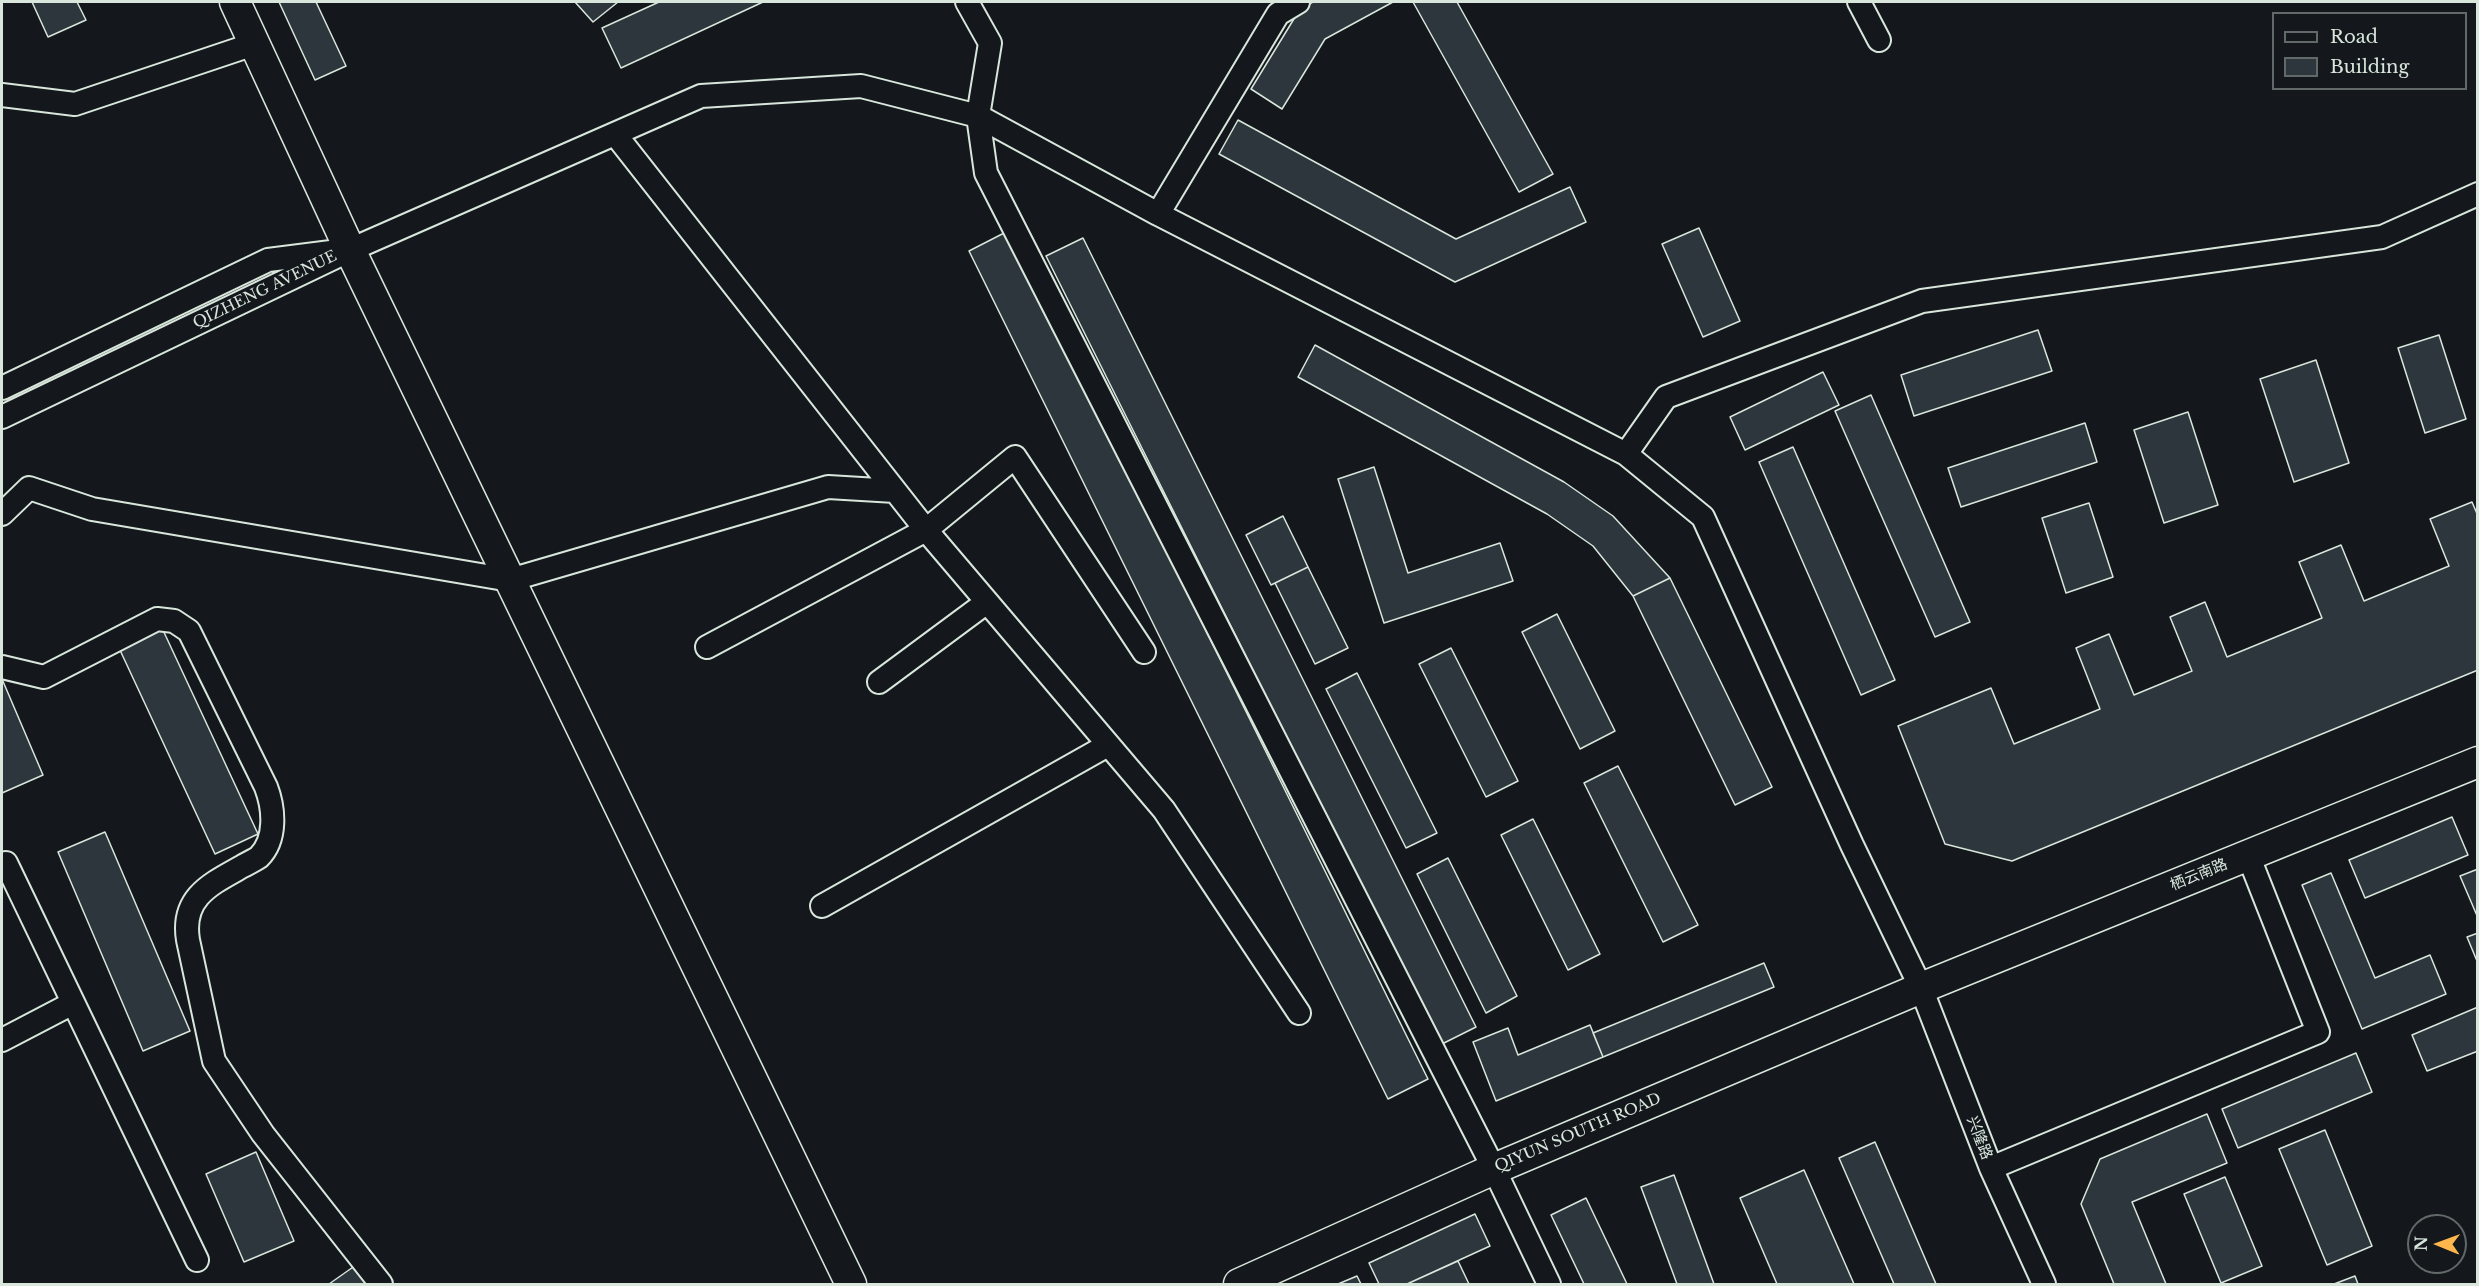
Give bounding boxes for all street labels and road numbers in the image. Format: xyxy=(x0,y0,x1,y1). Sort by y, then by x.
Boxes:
street label: QIZHENG AVENUE xyxy=(190,247,340,333)
street label: 栖云南路 xyxy=(2168,855,2230,895)
street label: QIYUN SOUTH ROAD xyxy=(1492,1090,1664,1176)
street label: 兴隆路 xyxy=(1963,1114,1995,1162)

